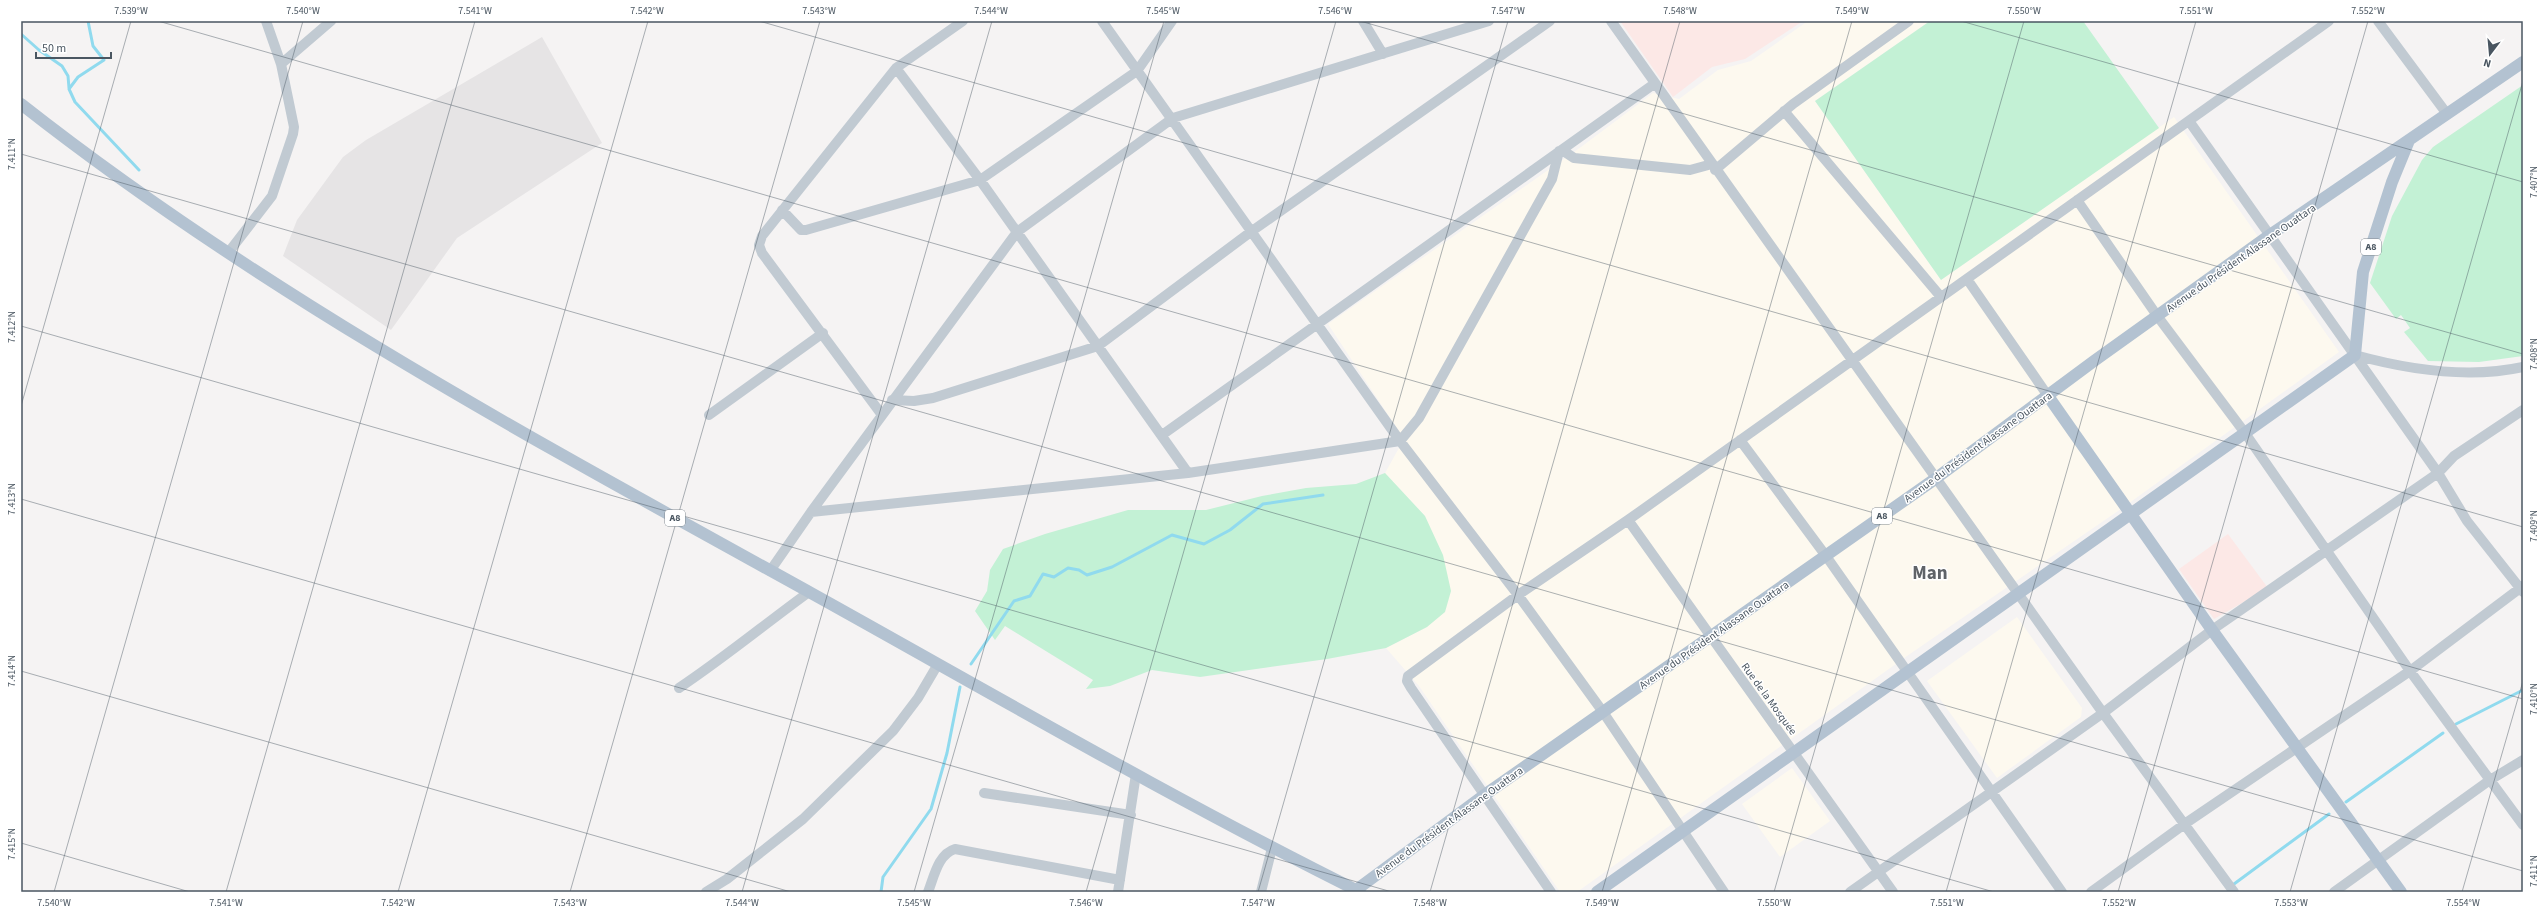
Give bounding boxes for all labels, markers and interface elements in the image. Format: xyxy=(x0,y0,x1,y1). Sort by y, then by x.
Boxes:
text: 7.539°W xyxy=(114,4,148,18)
text: 7.540°W xyxy=(286,4,320,18)
text: 7.541°W xyxy=(458,4,492,18)
text: 7.542°W xyxy=(630,4,664,18)
text: 7.543°W xyxy=(802,4,836,18)
text: 7.544°W xyxy=(974,4,1008,18)
text: 7.545°W xyxy=(1146,4,1180,18)
text: 7.546°W xyxy=(1318,4,1352,18)
text: 7.547°W xyxy=(1491,4,1525,18)
text: 7.548°W xyxy=(1663,4,1697,18)
text: 7.549°W xyxy=(1835,4,1869,18)
text: 7.550°W xyxy=(2007,4,2041,18)
text: 7.551°W xyxy=(2179,4,2213,18)
text: 7.552°W xyxy=(2351,4,2385,18)
scale bar xyxy=(36,34,111,60)
north arrow xyxy=(2470,34,2510,74)
text: 50 m xyxy=(42,40,66,57)
text: N xyxy=(2482,55,2493,71)
text: 7.411°N xyxy=(5,138,19,170)
text: 7.407°N xyxy=(2527,166,2541,198)
street label: Avenue du Président Alassane Ouattara xyxy=(2163,200,2319,316)
road number: A8 xyxy=(2361,239,2381,255)
text: 7.412°N xyxy=(5,311,19,343)
text: 7.408°N xyxy=(2527,338,2541,370)
street label: Avenue du Président Alassane Ouattara xyxy=(1901,388,2055,506)
text: 7.413°N xyxy=(5,483,19,515)
road number: A8 xyxy=(1872,508,1892,524)
road number: A8 xyxy=(665,510,685,526)
text: 7.409°N xyxy=(2527,510,2541,542)
district label: Man xyxy=(1912,560,1948,587)
street label: Avenue du Président Alassane Ouattara xyxy=(1636,577,1792,693)
text: 7.414°N xyxy=(5,655,19,687)
street label: Rue de la Mosquée xyxy=(1738,660,1801,739)
text: 7.410°N xyxy=(2527,683,2541,715)
street label: Avenue du Président Alassane Ouattara xyxy=(1372,763,1526,881)
text: 7.415°N xyxy=(5,828,19,860)
text: 7.411°N xyxy=(2527,855,2541,887)
text: 7.540°W xyxy=(37,896,71,910)
text: 7.541°W xyxy=(209,896,243,910)
text: 7.542°W xyxy=(381,896,415,910)
text: 7.543°W xyxy=(553,896,587,910)
text: 7.544°W xyxy=(725,896,759,910)
text: 7.545°W xyxy=(897,896,931,910)
text: 7.546°W xyxy=(1069,896,1103,910)
text: 7.547°W xyxy=(1241,896,1275,910)
text: 7.548°W xyxy=(1413,896,1447,910)
text: 7.549°W xyxy=(1585,896,1619,910)
text: 7.550°W xyxy=(1757,896,1791,910)
text: 7.551°W xyxy=(1930,896,1964,910)
text: 7.552°W xyxy=(2102,896,2136,910)
text: 7.553°W xyxy=(2274,896,2308,910)
text: 7.554°W xyxy=(2446,896,2480,910)

